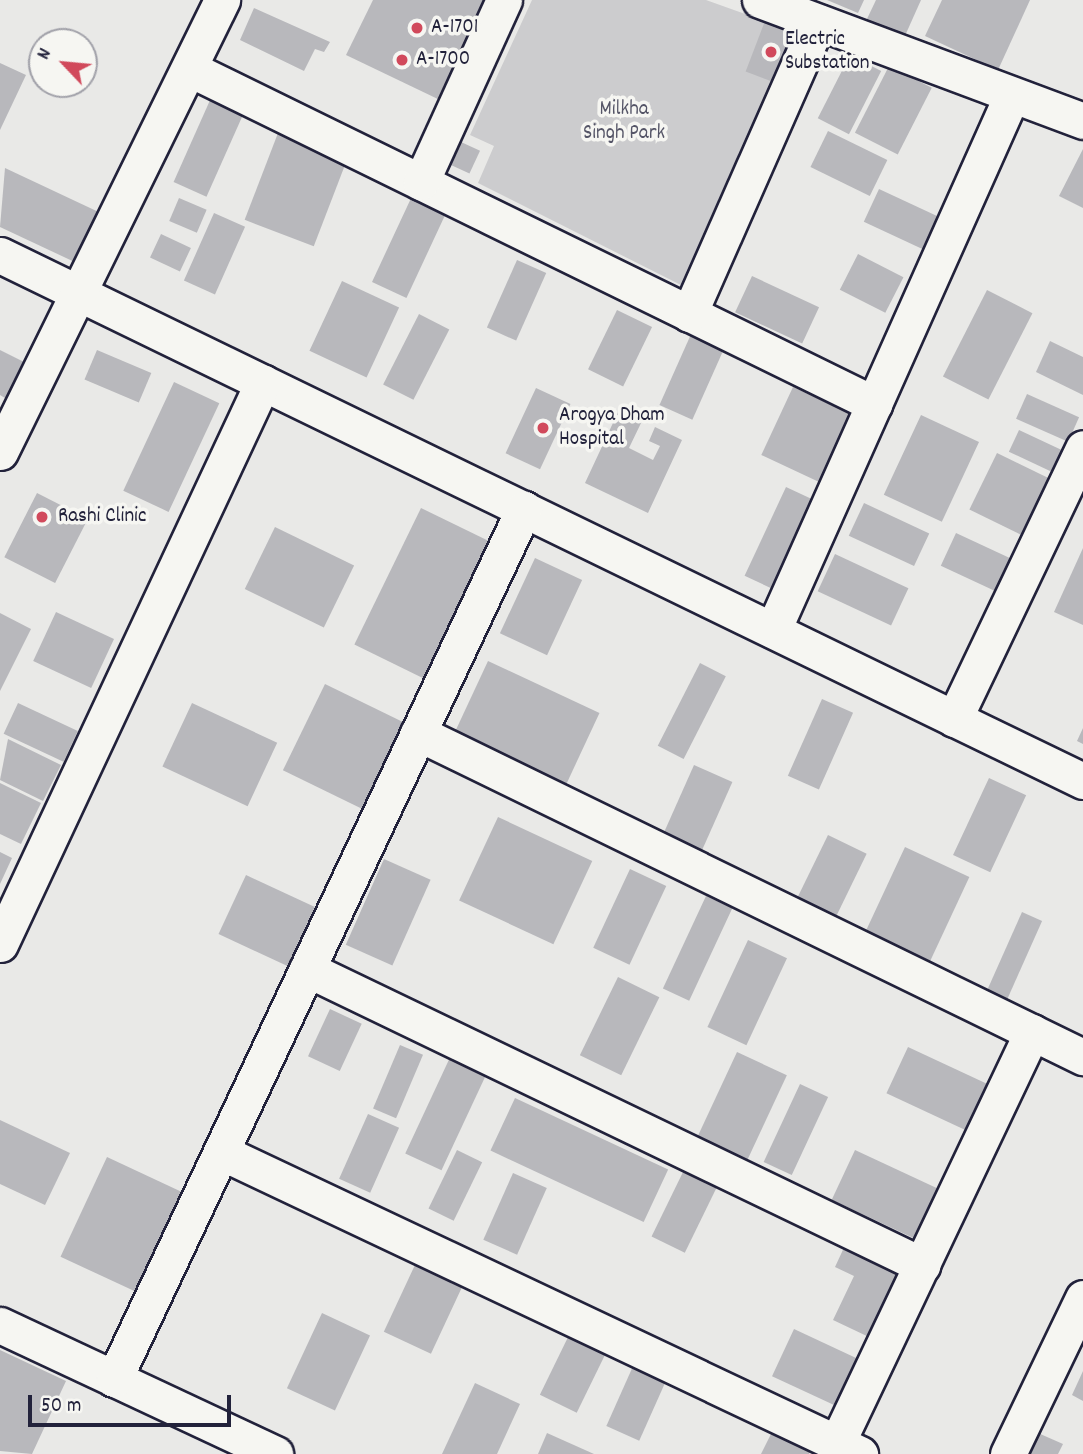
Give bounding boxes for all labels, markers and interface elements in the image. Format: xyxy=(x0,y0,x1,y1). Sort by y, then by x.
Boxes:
place label: A-1701 xyxy=(431,15,478,41)
marker: A-1701 xyxy=(409,20,425,36)
place label: Electric Substation xyxy=(785,27,869,77)
north arrow xyxy=(28,28,98,98)
text: N xyxy=(31,44,60,65)
marker: Electric Substation xyxy=(763,44,779,60)
place label: A-1700 xyxy=(416,47,470,73)
marker: A-1700 xyxy=(394,52,410,68)
park label: Milkha Singh Park xyxy=(583,97,665,147)
place label: Arogya Dham Hospital xyxy=(559,403,665,453)
marker: Arogya Dham Hospital xyxy=(533,418,553,438)
place label: Rashi Clinic xyxy=(58,504,146,530)
marker: Rashi Clinic xyxy=(32,507,52,527)
scale bar xyxy=(32,1380,234,1424)
text: 50 m xyxy=(41,1392,81,1422)

